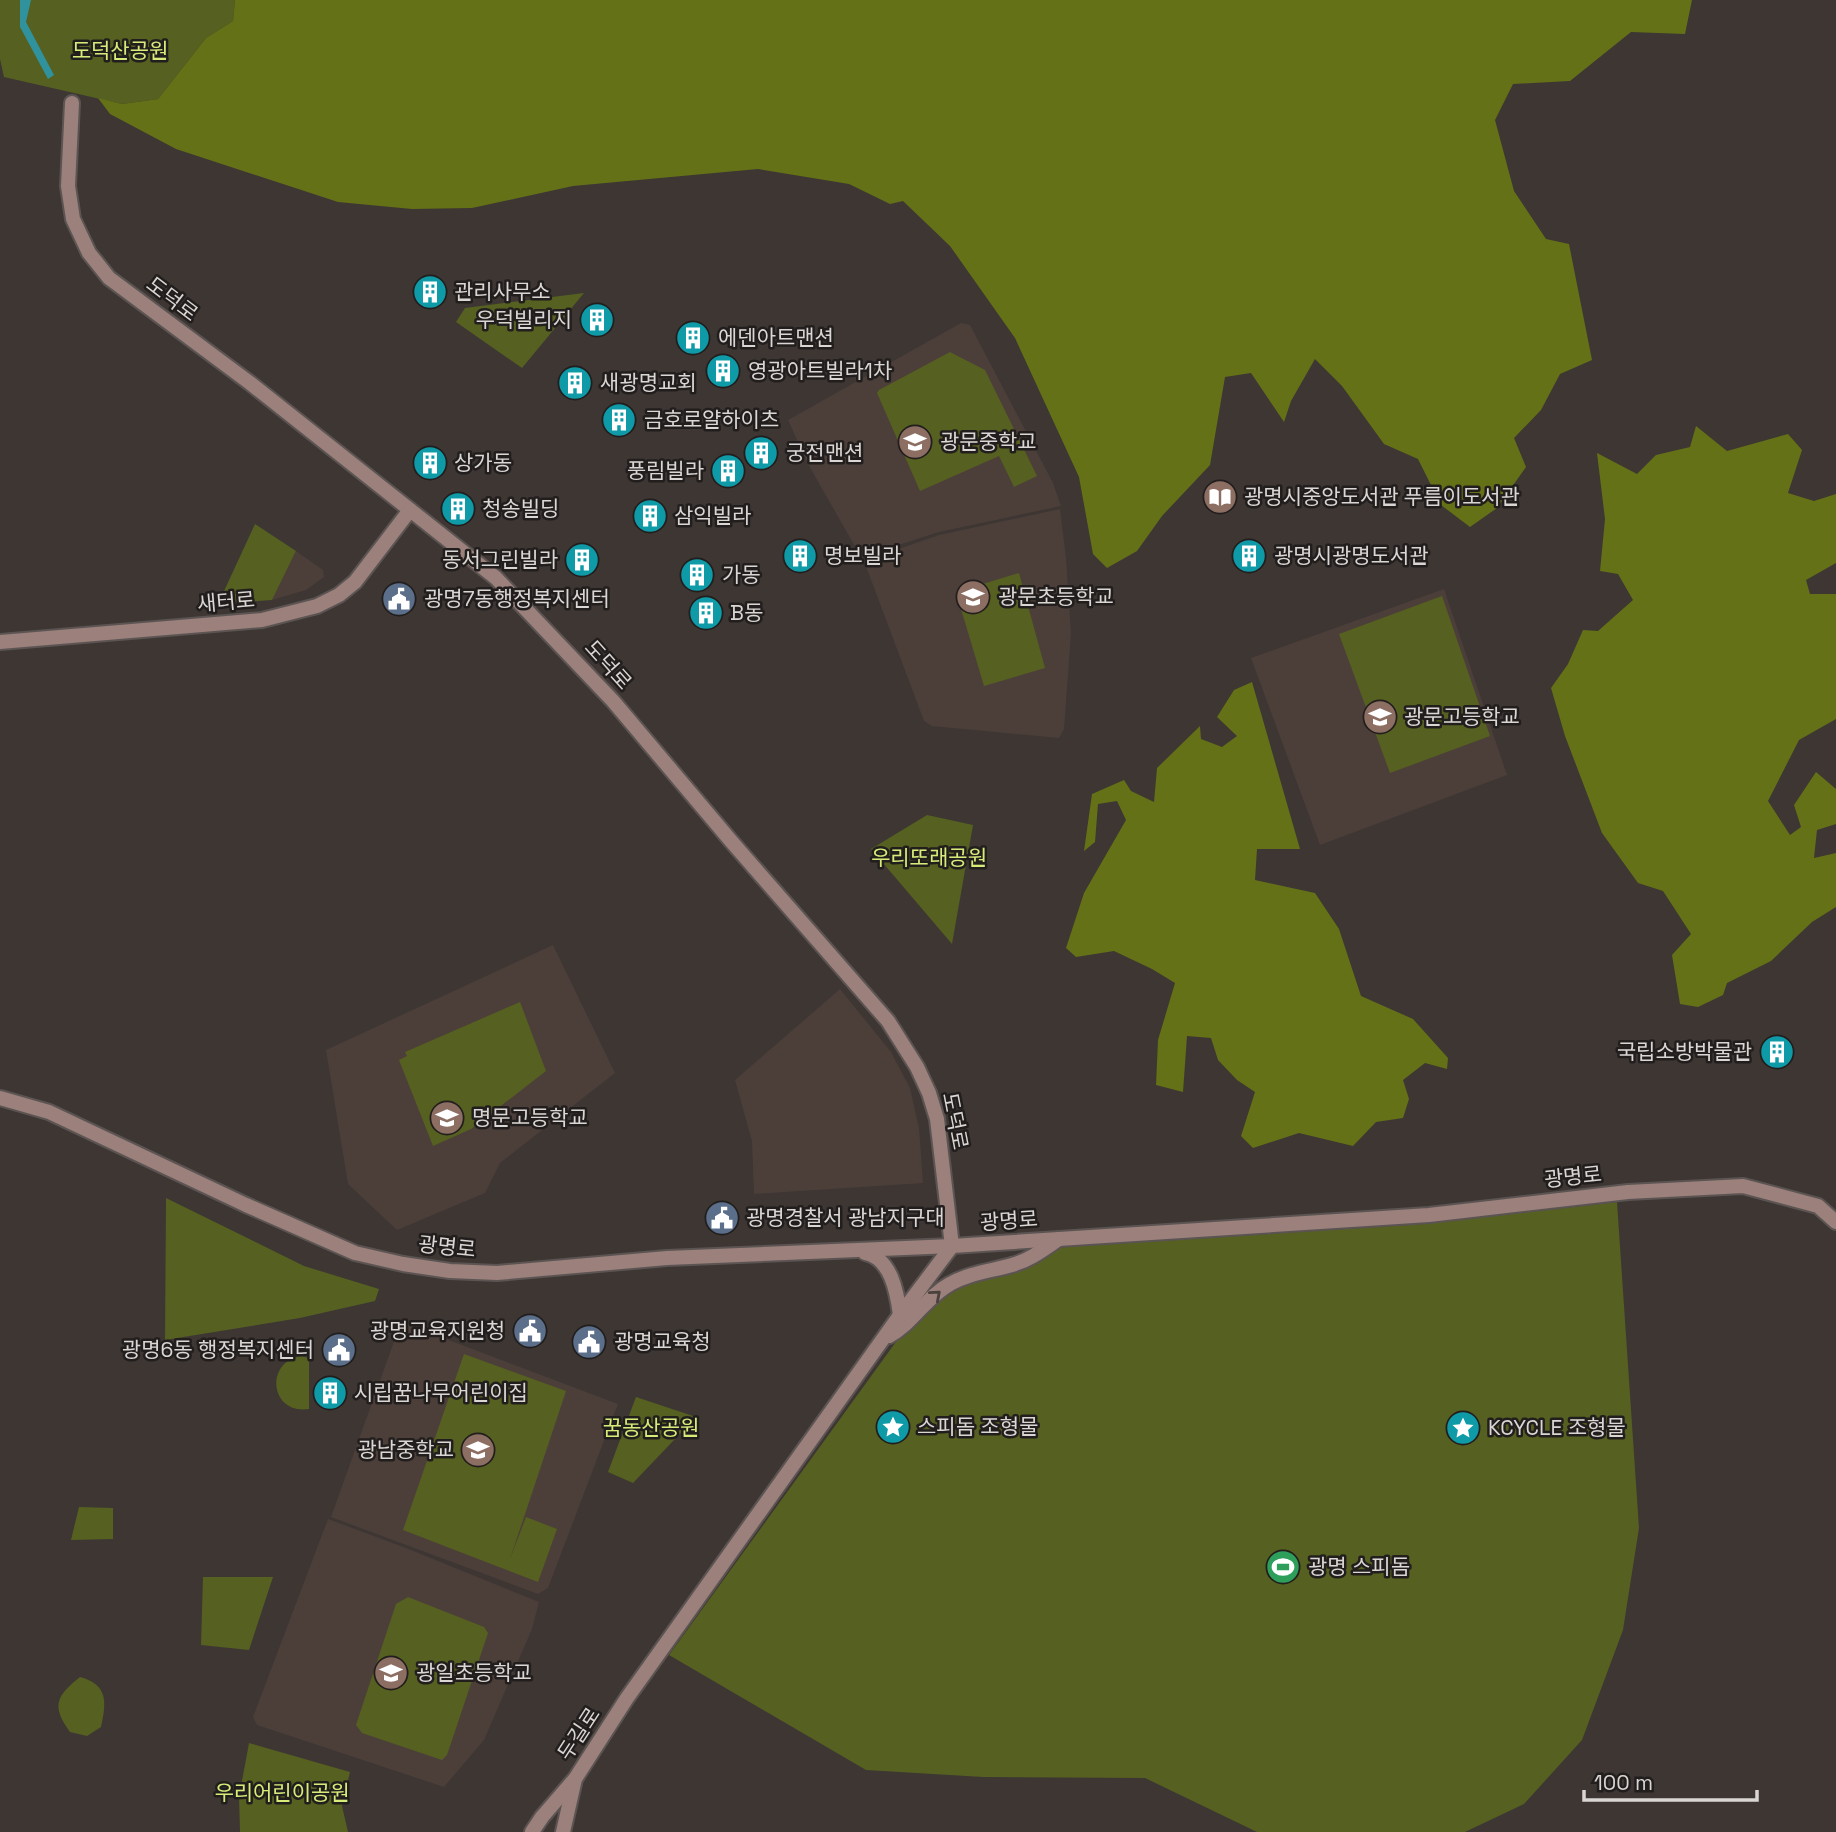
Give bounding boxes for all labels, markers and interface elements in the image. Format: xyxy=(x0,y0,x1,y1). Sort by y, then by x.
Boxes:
park label: 도덕산공원 xyxy=(72,37,168,64)
street label: 도덕로 xyxy=(141,270,204,327)
building icon: 관리사무소 xyxy=(411,273,449,311)
place label: 관리사무소 xyxy=(454,278,551,305)
building icon: 우덕빌리지 xyxy=(578,301,616,339)
place label: 우덕빌리지 xyxy=(475,306,572,333)
building icon: 에덴아트맨션 xyxy=(674,319,712,357)
place label: 에덴아트맨션 xyxy=(718,324,834,351)
building icon: 영광아트빌라1차 xyxy=(704,352,742,390)
place label: 영광아트빌라1차 xyxy=(748,357,892,384)
building icon: 새광명교회 xyxy=(556,364,594,402)
place label: 새광명교회 xyxy=(600,369,697,396)
building icon: 금호로얄하이츠 xyxy=(600,401,638,439)
place label: 금호로얄하이츠 xyxy=(644,406,779,433)
school or university icon: 광문중학교 xyxy=(896,423,934,461)
place label: 광문중학교 xyxy=(940,428,1037,455)
building icon: 궁전맨션 xyxy=(742,434,780,472)
place label: 궁전맨션 xyxy=(786,439,863,466)
building icon: 상가동 xyxy=(411,444,449,482)
place label: 상가동 xyxy=(454,449,512,476)
building icon: 풍림빌라 xyxy=(709,452,747,490)
place label: 풍림빌라 xyxy=(627,457,704,484)
library icon: 광명시중앙도서관 푸름이도서관 xyxy=(1201,478,1239,516)
place label: 광명시중앙도서관 푸름이도서관 xyxy=(1244,483,1520,510)
building icon: 청송빌딩 xyxy=(439,490,477,528)
place label: 청송빌딩 xyxy=(482,495,559,522)
building icon: 삼익빌라 xyxy=(631,497,669,535)
place label: 삼익빌라 xyxy=(674,502,751,529)
building icon: 명보빌라 xyxy=(781,537,819,575)
building icon: 광명시광명도서관 xyxy=(1230,537,1268,575)
building icon: 동서그린빌라 xyxy=(563,541,601,579)
place label: 명보빌라 xyxy=(824,542,901,569)
place label: 광명시광명도서관 xyxy=(1274,542,1429,569)
place label: 동서그린빌라 xyxy=(442,546,558,573)
building icon: 가동 xyxy=(678,556,716,594)
place label: 가동 xyxy=(722,561,761,588)
school or university icon: 광문초등학교 xyxy=(954,578,992,616)
public building icon: 광명7동행정복지센터 xyxy=(380,580,418,618)
place label: 광문초등학교 xyxy=(998,583,1114,610)
place label: 광명7동행정복지센터 xyxy=(424,585,610,612)
street label: 새터로 xyxy=(196,586,256,617)
building icon: B동 xyxy=(687,594,725,632)
place label: B동 xyxy=(730,599,763,626)
street label: 도덕로 xyxy=(579,634,638,695)
school or university icon: 광문고등학교 xyxy=(1361,698,1399,736)
place label: 광문고등학교 xyxy=(1404,703,1520,730)
park label: 우리또래공원 xyxy=(871,844,987,871)
building icon: 국립소방박물관 xyxy=(1758,1033,1796,1071)
place label: 국립소방박물관 xyxy=(1617,1038,1752,1065)
street label: 도덕로 xyxy=(937,1090,974,1152)
school or university icon: 명문고등학교 xyxy=(428,1099,466,1137)
place label: 명문고등학교 xyxy=(472,1104,588,1131)
street label: 광명로 xyxy=(1543,1160,1603,1193)
public building icon: 광명경찰서 광남지구대 xyxy=(703,1199,741,1237)
place label: 광명경찰서 광남지구대 xyxy=(746,1204,945,1231)
street label: 광명로 xyxy=(979,1205,1039,1236)
street label: 광명로 xyxy=(417,1230,477,1263)
one-way arrow xyxy=(928,1291,941,1303)
public building icon: 광명교육지원청 xyxy=(511,1312,549,1350)
place label: 광명교육지원청 xyxy=(370,1317,505,1344)
public building icon: 광명교육청 xyxy=(570,1323,608,1361)
place label: 광명교육청 xyxy=(614,1328,711,1355)
public building icon: 광명6동 행정복지센터 xyxy=(320,1331,358,1369)
place label: 광명6동 행정복지센터 xyxy=(122,1336,314,1363)
building icon: 시립꿈나무어린이집 xyxy=(311,1374,349,1412)
place label: 시립꿈나무어린이집 xyxy=(354,1379,528,1406)
place icon: 스피돔 조형물 xyxy=(874,1408,912,1446)
place icon: KCYCLE 조형물 xyxy=(1444,1409,1482,1447)
place label: 스피돔 조형물 xyxy=(917,1413,1038,1440)
park label: 꿈동산공원 xyxy=(603,1414,699,1441)
place label: KCYCLE 조형물 xyxy=(1488,1414,1626,1441)
school or university icon: 광남중학교 xyxy=(459,1431,497,1469)
place label: 광남중학교 xyxy=(357,1436,454,1463)
sports icon: 광명 스피돔 xyxy=(1264,1548,1302,1586)
place label: 광명 스피돔 xyxy=(1308,1553,1410,1580)
school or university icon: 광일초등학교 xyxy=(372,1654,410,1692)
place label: 광일초등학교 xyxy=(416,1659,532,1686)
street label: 두길로 xyxy=(551,1702,606,1765)
scale bar xyxy=(1584,1758,1757,1802)
text: 100 m xyxy=(1594,1769,1653,1796)
park label: 우리어린이공원 xyxy=(214,1779,350,1806)

